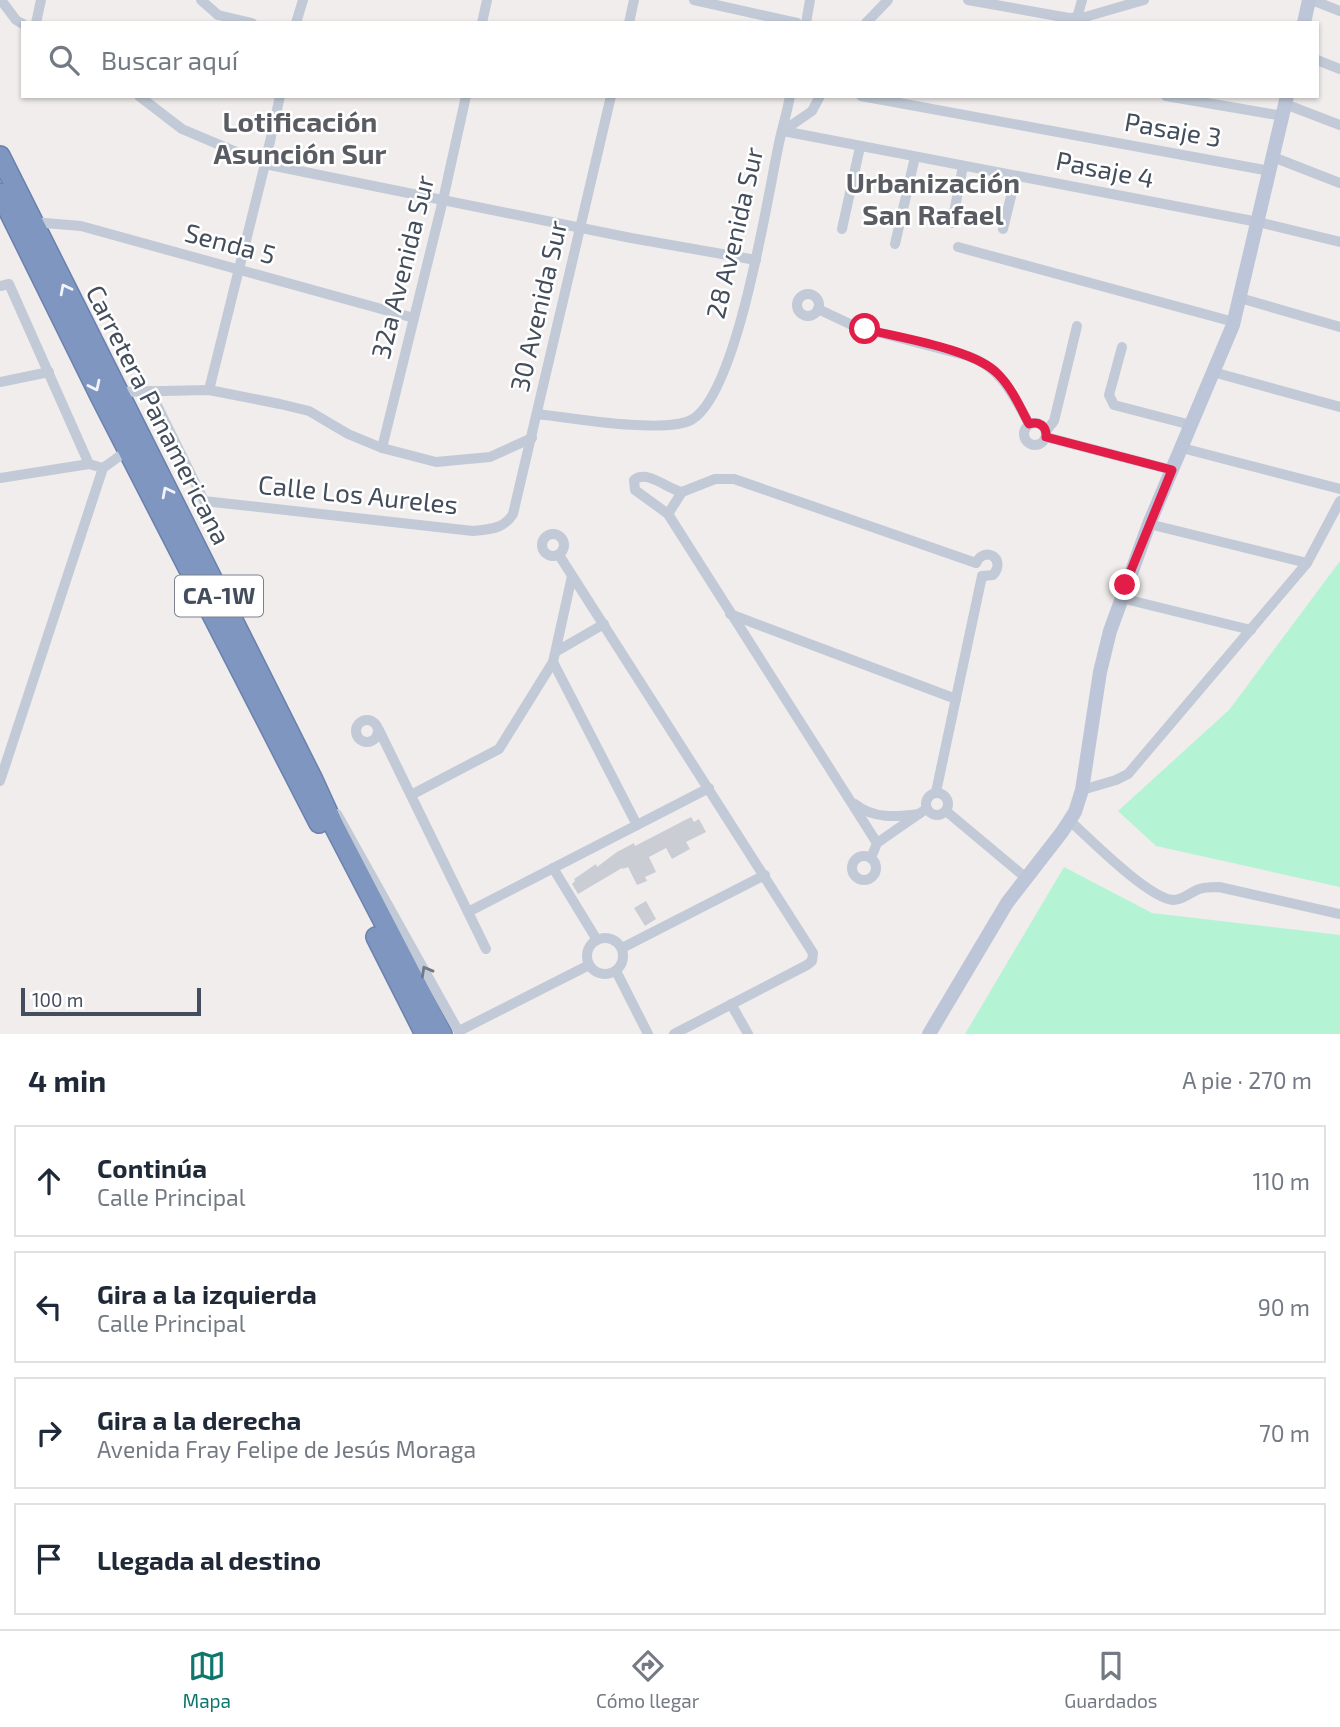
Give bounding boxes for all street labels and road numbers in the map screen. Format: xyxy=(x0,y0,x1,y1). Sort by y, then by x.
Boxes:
street label: Pasaje 3 xyxy=(1122,105,1224,152)
street label: 28 Avenida Sur xyxy=(699,144,768,321)
street label: Pasaje 4 xyxy=(1054,144,1157,193)
street label: 32a Avenida Sur xyxy=(364,172,439,362)
street label: Senda 5 xyxy=(182,216,279,270)
street label: 30 Avenida Sur xyxy=(503,217,572,394)
street label: Carretera Panamericana xyxy=(80,280,238,549)
street label: Calle Los Aureles xyxy=(257,468,460,519)
road number: CA-1W xyxy=(175,576,263,616)

